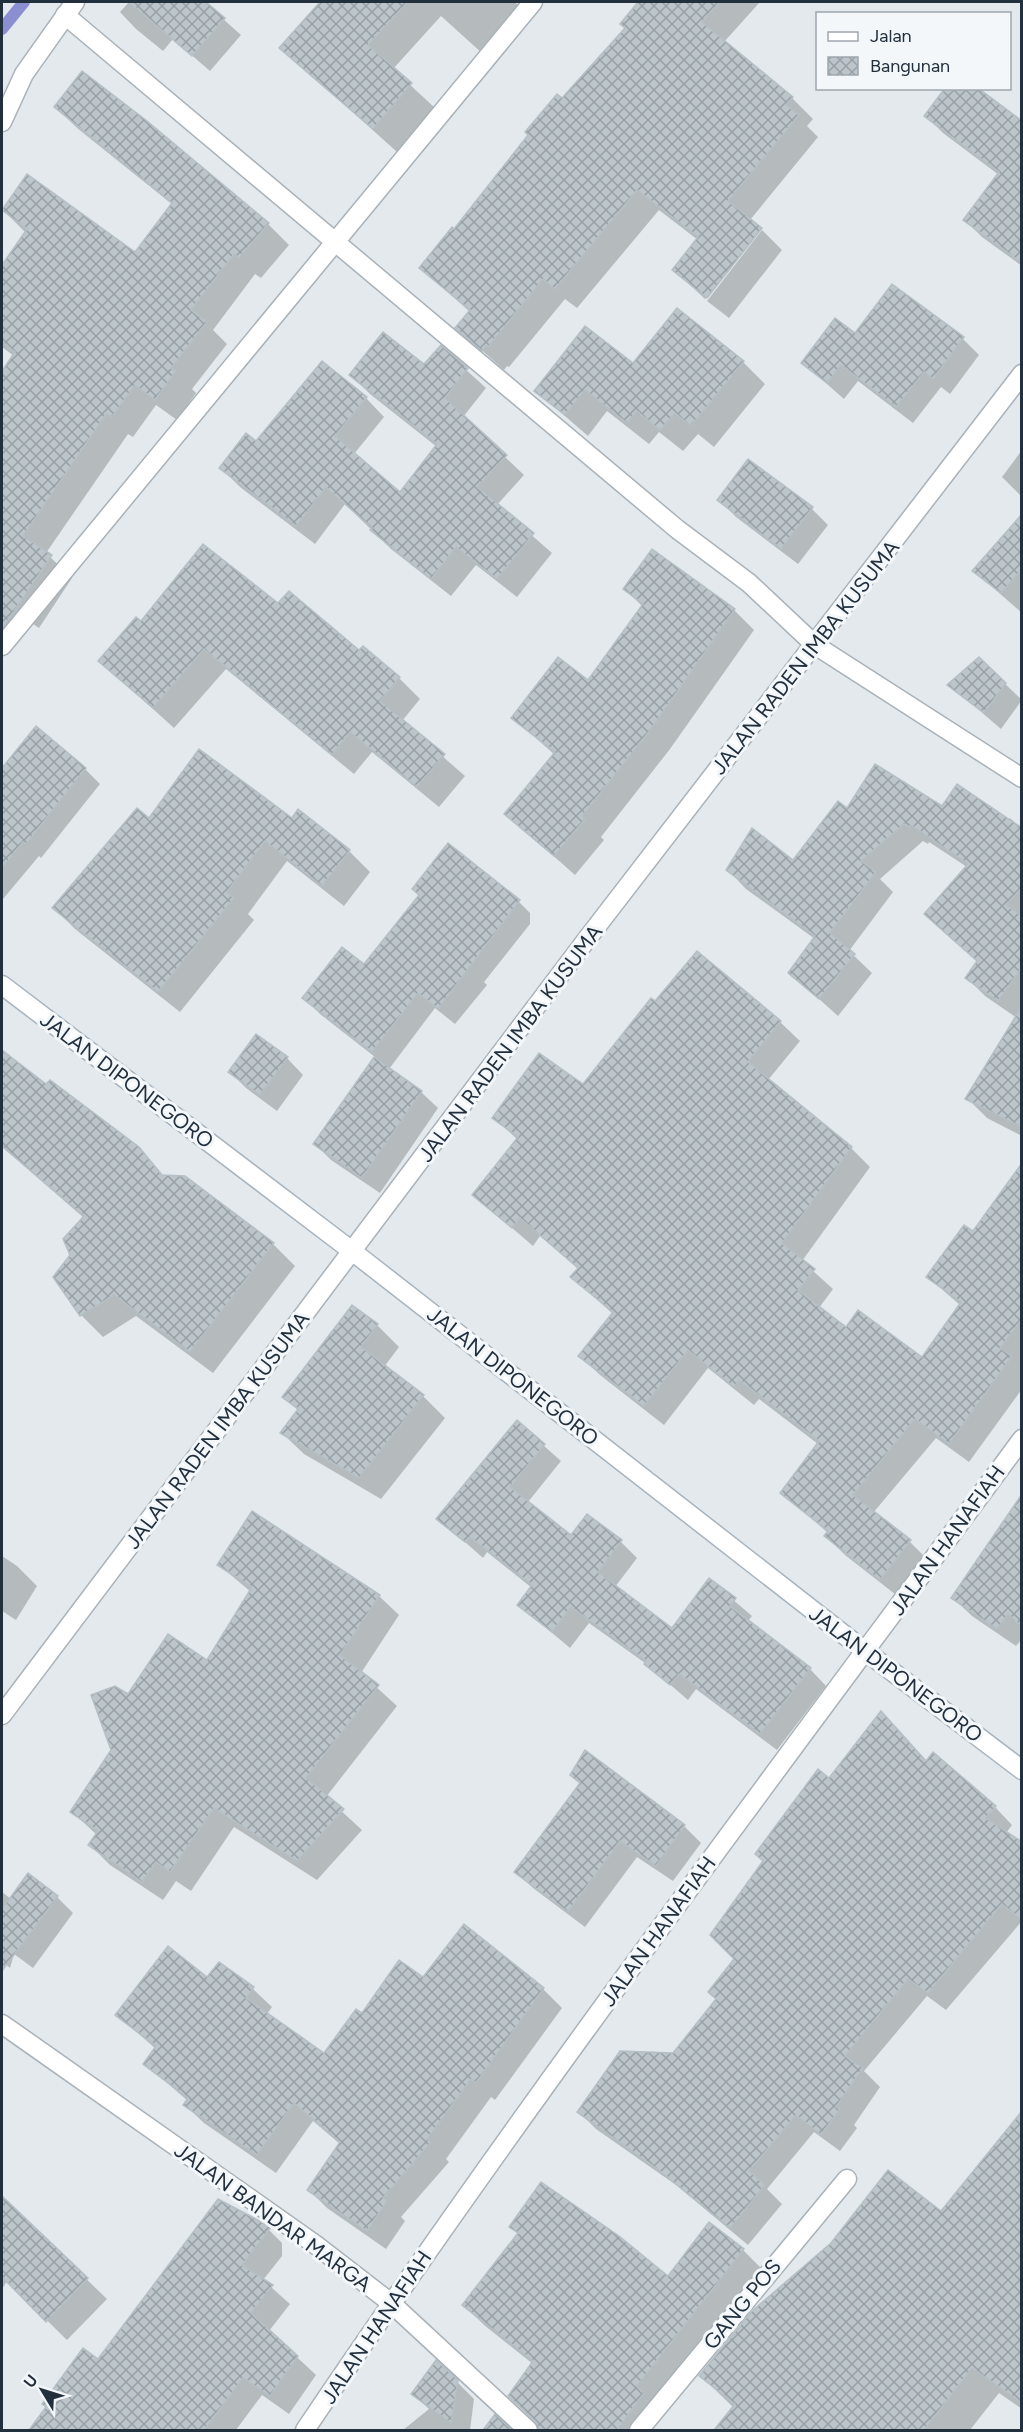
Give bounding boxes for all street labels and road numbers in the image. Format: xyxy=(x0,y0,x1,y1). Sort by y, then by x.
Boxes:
street label: JALAN RADEN IMBA KUSUMA xyxy=(706,535,904,779)
street label: JALAN RADEN IMBA KUSUMA xyxy=(413,920,607,1166)
street label: JALAN DIPONEGORO xyxy=(35,1007,219,1153)
street label: JALAN DIPONEGORO xyxy=(422,1301,604,1451)
street label: JALAN RADEN IMBA KUSUMA xyxy=(120,1307,314,1553)
street label: JALAN HANAFIAH xyxy=(884,1460,1010,1620)
street label: JALAN DIPONEGORO xyxy=(804,1601,988,1747)
street label: JALAN HANAFIAH xyxy=(595,1851,721,2011)
street label: JALAN BANDAR MARGA xyxy=(170,2137,376,2297)
street label: JALAN HANAFIAH xyxy=(316,2246,436,2408)
street label: GANG POS xyxy=(698,2254,786,2354)

